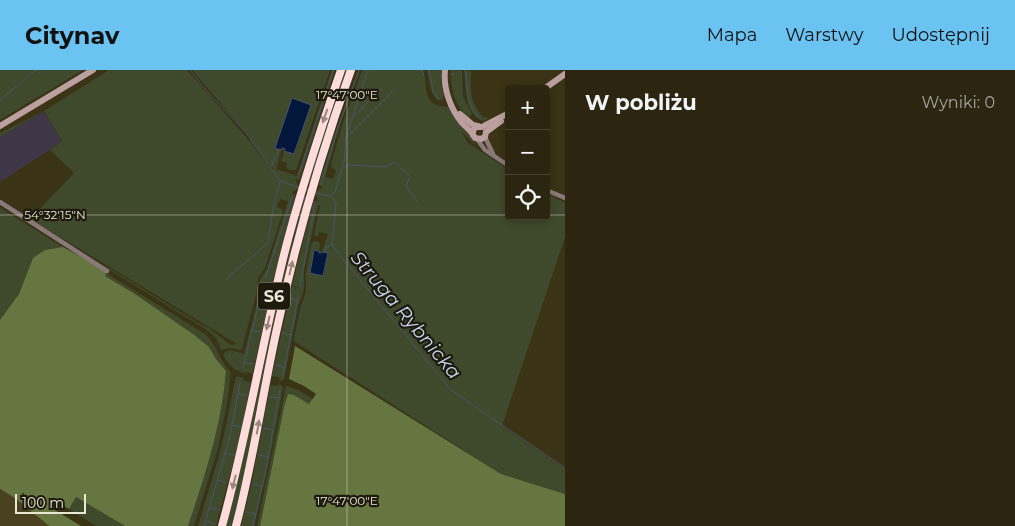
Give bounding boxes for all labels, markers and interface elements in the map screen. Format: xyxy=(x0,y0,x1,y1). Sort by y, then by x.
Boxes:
text: Citynav xyxy=(25,21,119,50)
text: Mapa xyxy=(707,24,757,46)
text: Warstwy xyxy=(785,24,863,46)
text: Udostępnij xyxy=(891,24,990,46)
map controls xyxy=(505,85,550,220)
button: + xyxy=(505,85,550,130)
text: 17°47'00"E xyxy=(316,87,378,102)
text: W pobliżu xyxy=(585,90,697,115)
text: Wyniki: 0 xyxy=(921,93,995,112)
one-way arrow xyxy=(321,109,329,124)
button: − xyxy=(505,130,550,175)
button: locate xyxy=(505,175,550,220)
text: 54°32'15"N xyxy=(24,207,86,222)
water label: Struga Rybnicka xyxy=(346,246,466,384)
one-way arrow xyxy=(287,261,295,276)
road number: S6 xyxy=(258,282,290,310)
one-way arrow xyxy=(264,316,272,331)
one-way arrow xyxy=(254,419,262,435)
one-way arrow xyxy=(230,475,238,490)
scale bar xyxy=(15,491,86,514)
text: 17°47'00"E xyxy=(316,493,378,508)
text: 100 m xyxy=(22,494,64,512)

